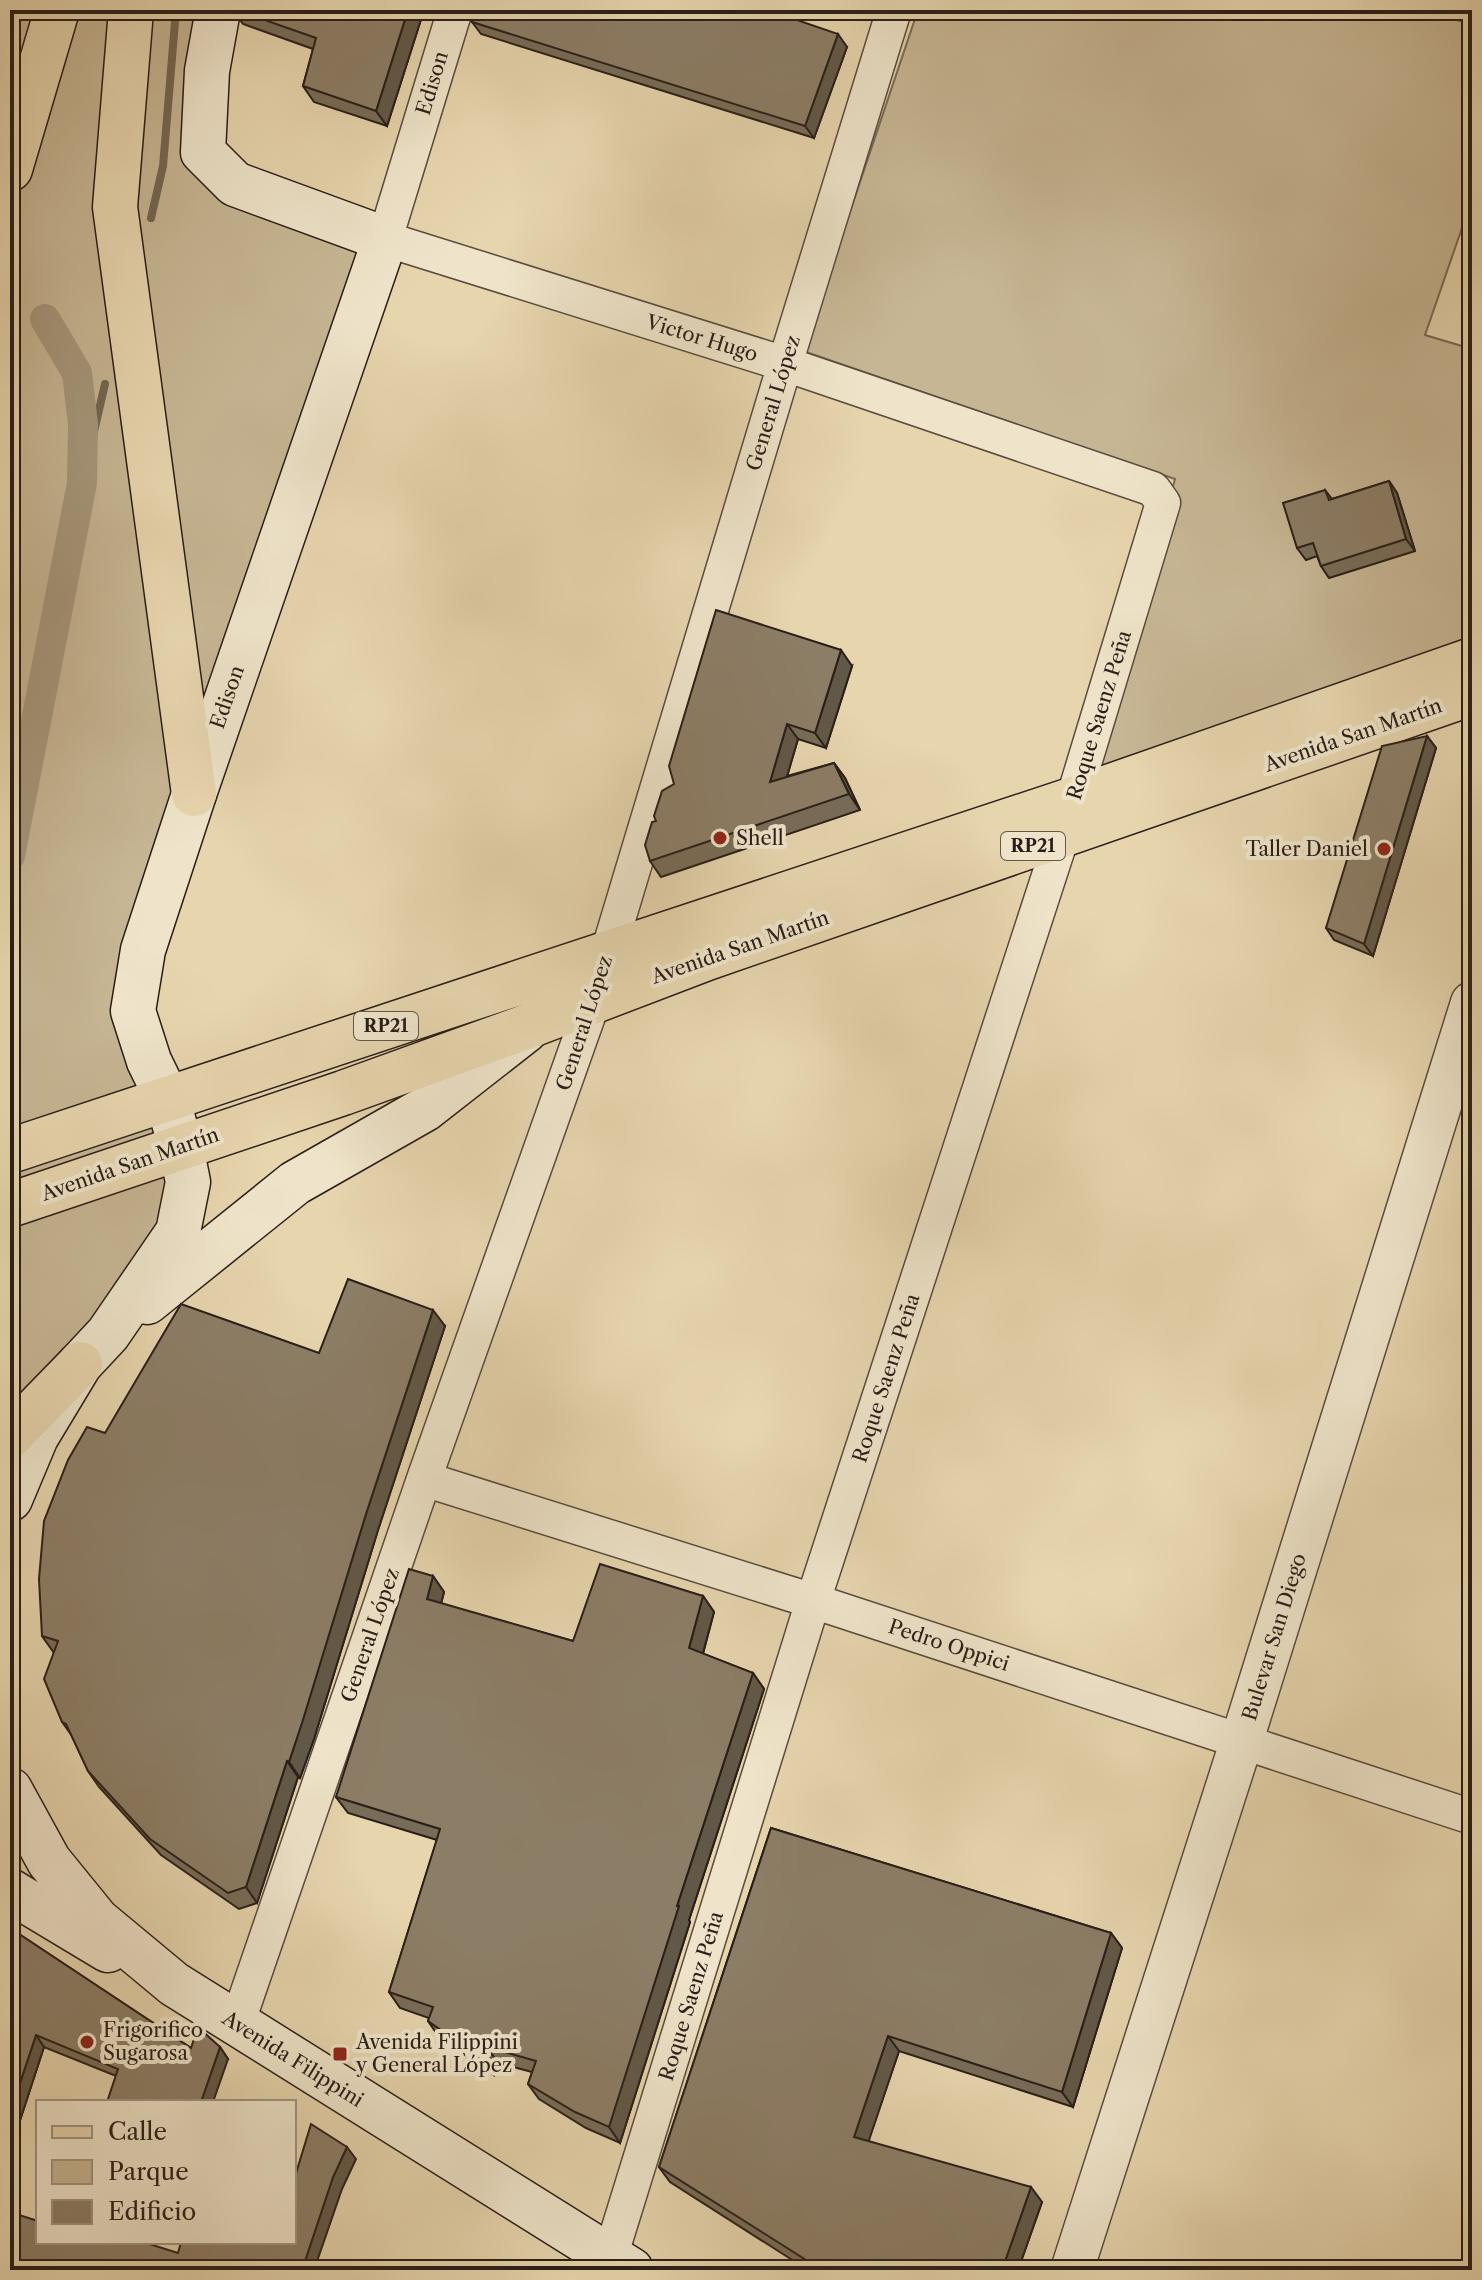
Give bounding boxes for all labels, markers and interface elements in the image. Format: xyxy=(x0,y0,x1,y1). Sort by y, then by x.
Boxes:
street label: Edison xyxy=(411,48,453,118)
street label: Victor Hugo xyxy=(642,309,761,366)
street label: General López xyxy=(741,332,805,474)
street label: Roque Saenz Peña xyxy=(1062,627,1136,803)
street label: Edison xyxy=(205,662,249,732)
street label: Avenida San Martín xyxy=(1260,693,1446,777)
place label: Shell xyxy=(736,826,784,850)
marker: Shell xyxy=(711,829,729,847)
road number: RP21 xyxy=(1001,832,1065,860)
place label: Taller Daniel xyxy=(1245,837,1368,861)
marker: Taller Daniel xyxy=(1375,840,1393,858)
street label: Avenida San Martín xyxy=(647,905,833,989)
street label: General López xyxy=(551,953,617,1093)
road number: RP21 xyxy=(354,1012,418,1040)
street label: Avenida San Martín xyxy=(37,1122,223,1206)
street label: Roque Saenz Peña xyxy=(847,1290,925,1465)
street label: Bulevar San Diego xyxy=(1237,1550,1311,1724)
street label: General López xyxy=(336,1565,404,1705)
street label: Pedro Oppici xyxy=(885,1614,1013,1676)
street label: Roque Saenz Peña xyxy=(654,1908,728,2084)
street label: Avenida Filippini xyxy=(217,2005,368,2112)
place label: Frigorifico Sugarosa xyxy=(103,2018,203,2065)
place label: Avenida Filippini y General López xyxy=(355,2030,518,2077)
marker: Frigorifico Sugarosa xyxy=(78,2033,96,2051)
marker: Avenida Filippini y General López xyxy=(331,2045,349,2063)
legend xyxy=(36,2100,296,2244)
text: Calle xyxy=(108,2117,167,2146)
text: Parque xyxy=(108,2157,189,2186)
text: Edificio xyxy=(108,2197,196,2226)

